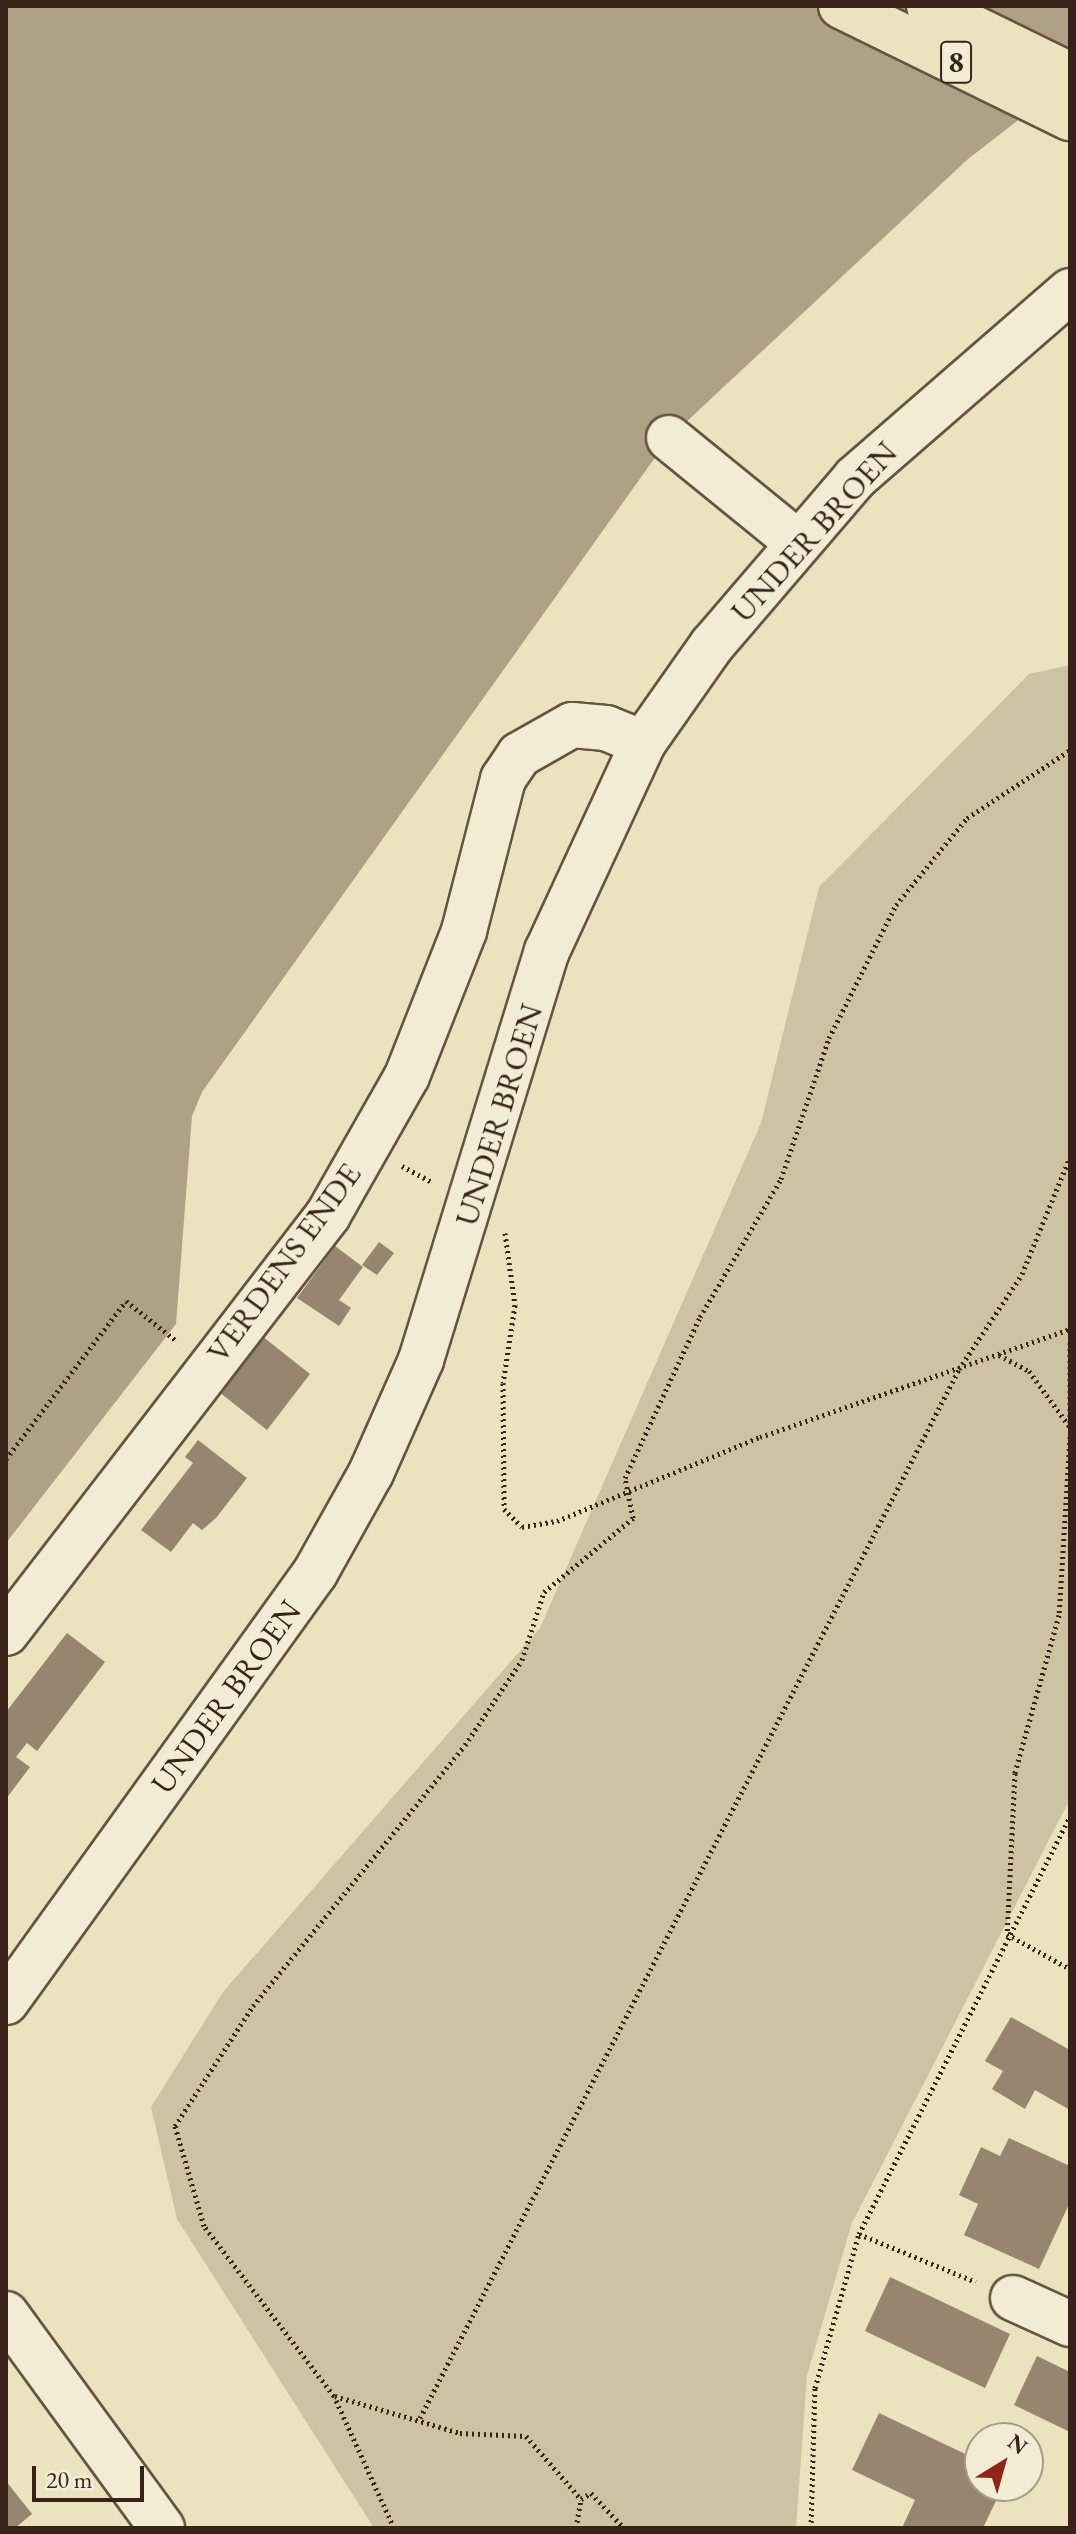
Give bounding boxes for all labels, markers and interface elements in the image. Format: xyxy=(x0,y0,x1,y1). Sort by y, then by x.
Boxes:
road number: 8 xyxy=(940,36,972,88)
street label: UNDER BROEN xyxy=(723,434,905,630)
street label: UNDER BROEN xyxy=(447,1000,551,1230)
street label: VERDENS ENDE xyxy=(199,1156,369,1370)
street label: UNDER BROEN xyxy=(143,1593,309,1801)
north arrow xyxy=(964,2422,1044,2502)
text: N xyxy=(1002,2427,1033,2461)
scale bar xyxy=(36,2450,148,2500)
text: 20 m xyxy=(46,2464,93,2495)

